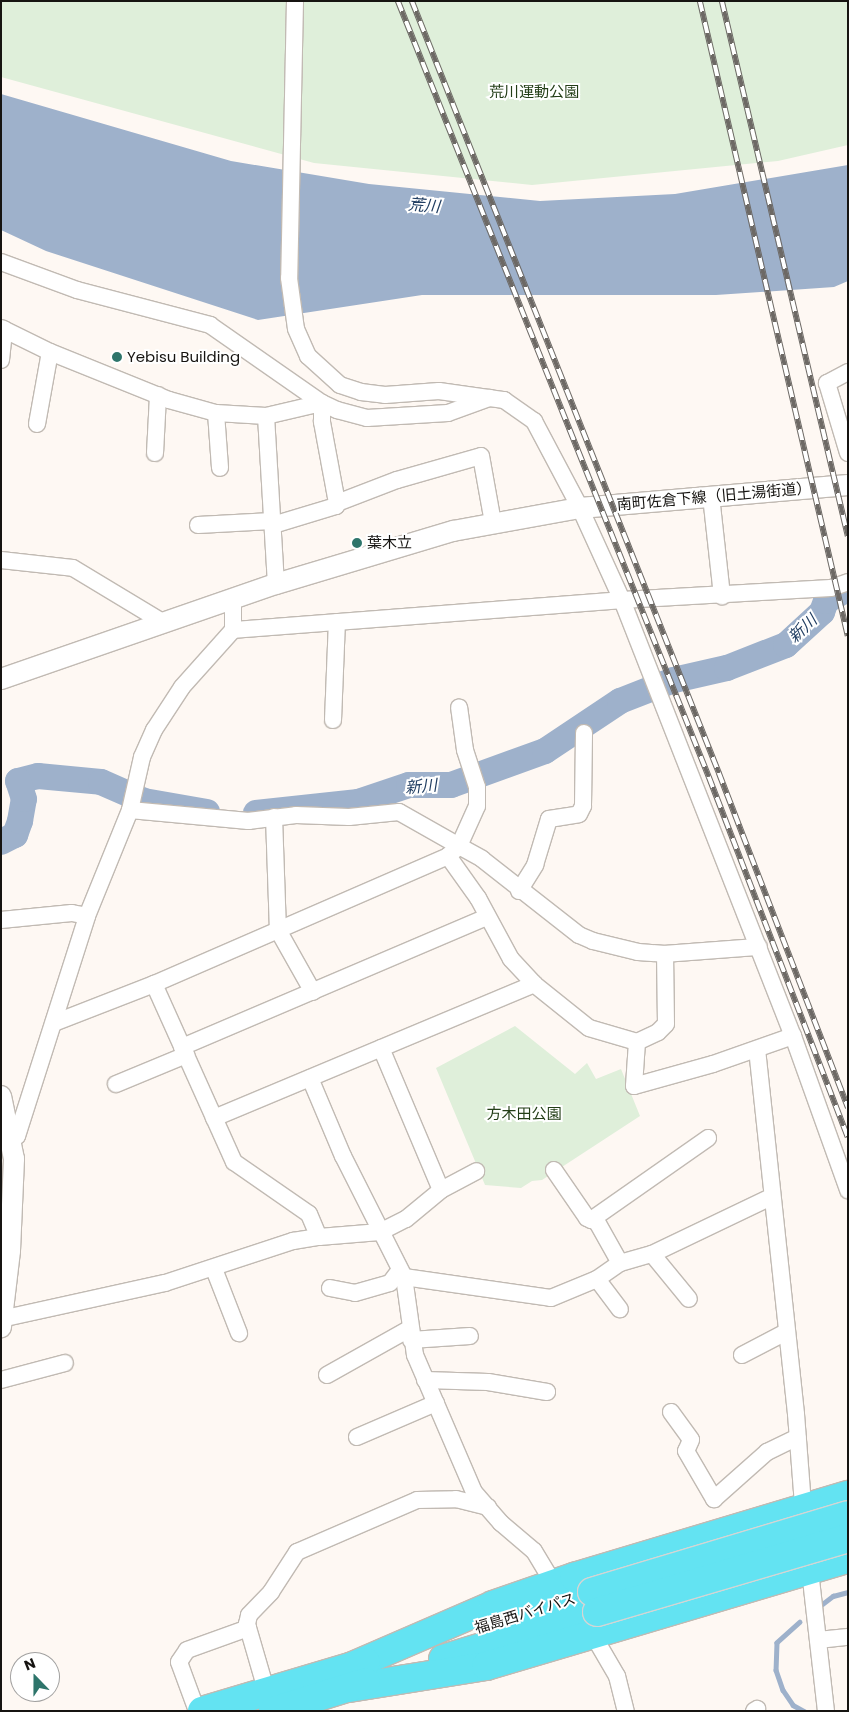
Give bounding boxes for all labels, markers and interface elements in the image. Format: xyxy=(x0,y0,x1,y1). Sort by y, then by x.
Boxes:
park label: 荒川運動公園 xyxy=(489,83,579,101)
water label: 荒川 xyxy=(407,195,441,217)
place label: Yebisu Building xyxy=(127,348,240,366)
marker: Yebisu Building xyxy=(111,351,123,363)
street label: 南町佐倉下線（旧土湯街道） xyxy=(616,479,812,513)
place label: 葉木立 xyxy=(367,534,412,552)
marker: 葉木立 xyxy=(351,537,363,549)
water label: 新川 xyxy=(785,611,821,647)
water label: 新川 xyxy=(404,776,438,798)
park label: 方木田公園 xyxy=(487,1105,561,1123)
street label: 福島西バイパス xyxy=(472,1589,578,1637)
north arrow xyxy=(10,1652,60,1702)
text: N xyxy=(21,1653,38,1675)

